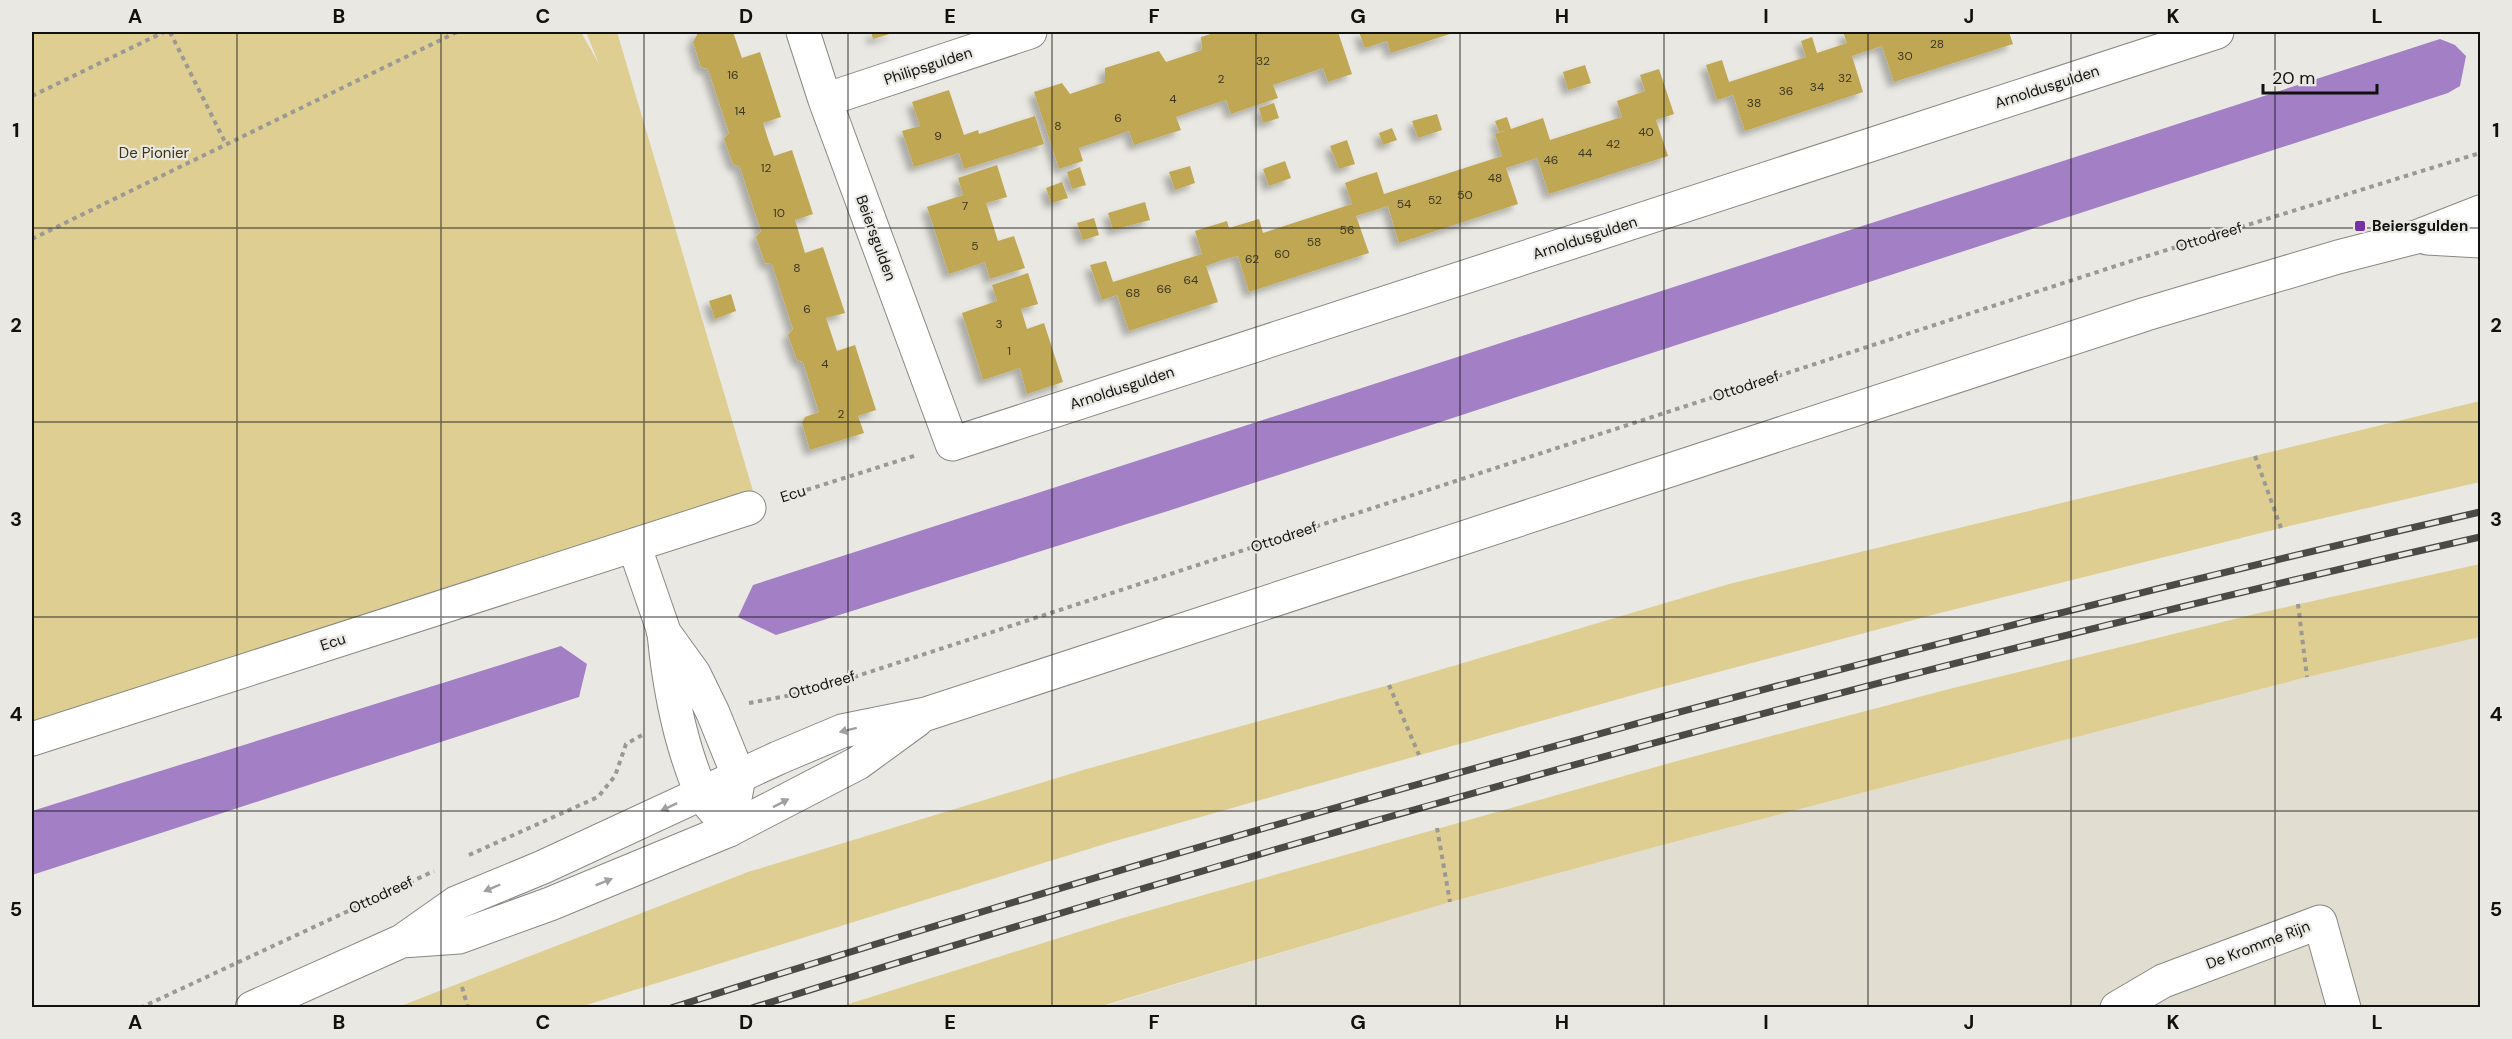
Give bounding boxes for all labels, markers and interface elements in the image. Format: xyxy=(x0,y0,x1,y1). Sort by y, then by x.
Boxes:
text: A xyxy=(128,3,142,29)
text: B xyxy=(333,3,345,29)
text: C xyxy=(536,3,550,29)
text: D xyxy=(739,3,753,29)
text: E xyxy=(944,3,956,29)
text: F xyxy=(1148,3,1160,29)
text: G xyxy=(1350,3,1366,29)
text: H xyxy=(1555,3,1569,29)
text: I xyxy=(1763,3,1769,29)
text: J xyxy=(1964,3,1974,29)
text: K xyxy=(2166,3,2180,29)
text: L xyxy=(2371,3,2383,29)
house number: 28 xyxy=(1930,36,1944,52)
street label: Philipsgulden xyxy=(881,42,975,90)
house number: 30 xyxy=(1897,48,1913,64)
house number: 32 xyxy=(1256,53,1270,69)
scale bar xyxy=(2263,57,2377,95)
street label: Arnoldusgulden xyxy=(1992,61,2102,113)
text: 20 m xyxy=(2272,66,2315,90)
house number: 16 xyxy=(727,67,739,83)
house number: 32 xyxy=(1838,70,1852,86)
house number: 2 xyxy=(1218,71,1225,87)
house number: 34 xyxy=(1810,79,1824,95)
house number: 36 xyxy=(1779,83,1793,99)
house number: 4 xyxy=(1169,91,1177,107)
house number: 38 xyxy=(1747,95,1761,111)
house number: 14 xyxy=(734,103,746,119)
house number: 6 xyxy=(1114,110,1122,126)
text: 1 xyxy=(12,117,20,143)
text: 1 xyxy=(2492,117,2500,143)
house number: 8 xyxy=(1054,118,1062,134)
house number: 40 xyxy=(1638,124,1654,140)
house number: 9 xyxy=(934,128,942,144)
house number: 42 xyxy=(1606,136,1620,152)
park label: De Pionier xyxy=(119,143,190,163)
house number: 44 xyxy=(1578,145,1592,161)
house number: 46 xyxy=(1544,152,1558,168)
house number: 12 xyxy=(761,160,771,176)
house number: 48 xyxy=(1488,170,1502,186)
house number: 50 xyxy=(1457,187,1473,203)
street label: Beiersgulden xyxy=(851,192,901,284)
house number: 52 xyxy=(1428,192,1442,208)
house number: 54 xyxy=(1397,196,1411,212)
house number: 7 xyxy=(962,198,968,214)
house number: 10 xyxy=(773,205,785,221)
street label: Arnoldusgulden xyxy=(1530,212,1640,264)
place label: Beiersgulden xyxy=(2372,216,2468,236)
street label: Ottodreef xyxy=(2173,217,2245,257)
marker: Beiersgulden xyxy=(2353,219,2367,233)
house number: 56 xyxy=(1340,222,1354,238)
house number: 58 xyxy=(1307,234,1321,250)
house number: 5 xyxy=(971,238,979,254)
house number: 60 xyxy=(1274,246,1290,262)
house number: 62 xyxy=(1245,251,1259,267)
house number: 8 xyxy=(793,260,801,276)
house number: 64 xyxy=(1184,272,1198,288)
house number: 66 xyxy=(1156,281,1172,297)
house number: 68 xyxy=(1126,285,1140,301)
house number: 6 xyxy=(803,301,811,317)
text: 2 xyxy=(10,312,22,338)
text: 2 xyxy=(2490,312,2502,338)
house number: 3 xyxy=(995,316,1003,332)
house number: 1 xyxy=(1007,343,1011,359)
house number: 4 xyxy=(821,356,829,372)
street label: Arnoldusgulden xyxy=(1067,362,1177,414)
street label: Ottodreef xyxy=(1710,366,1782,406)
house number: 2 xyxy=(838,406,845,422)
street label: Ecu xyxy=(778,481,808,507)
text: 3 xyxy=(10,506,22,532)
text: 3 xyxy=(2490,506,2502,532)
street label: Ottodreef xyxy=(1248,517,1320,557)
street label: Ecu xyxy=(318,629,348,655)
street label: Ottodreef xyxy=(786,666,858,704)
text: 4 xyxy=(10,701,23,727)
text: 4 xyxy=(2490,701,2503,727)
one-way arrow xyxy=(839,726,857,736)
one-way arrow xyxy=(773,798,790,808)
one-way arrow xyxy=(660,803,677,812)
street label: Ottodreef xyxy=(346,871,416,919)
one-way arrow xyxy=(595,877,613,887)
one-way arrow xyxy=(482,883,500,893)
text: 5 xyxy=(10,896,22,922)
text: 5 xyxy=(2490,896,2502,922)
street label: De Kromme Rijn xyxy=(2203,916,2313,974)
text: A xyxy=(128,1009,142,1035)
text: B xyxy=(333,1009,345,1035)
text: C xyxy=(536,1009,550,1035)
text: D xyxy=(739,1009,753,1035)
text: E xyxy=(944,1009,956,1035)
text: F xyxy=(1148,1009,1160,1035)
text: G xyxy=(1350,1009,1366,1035)
text: H xyxy=(1555,1009,1569,1035)
text: I xyxy=(1763,1009,1769,1035)
text: J xyxy=(1964,1009,1974,1035)
text: K xyxy=(2166,1009,2180,1035)
text: L xyxy=(2371,1009,2383,1035)

